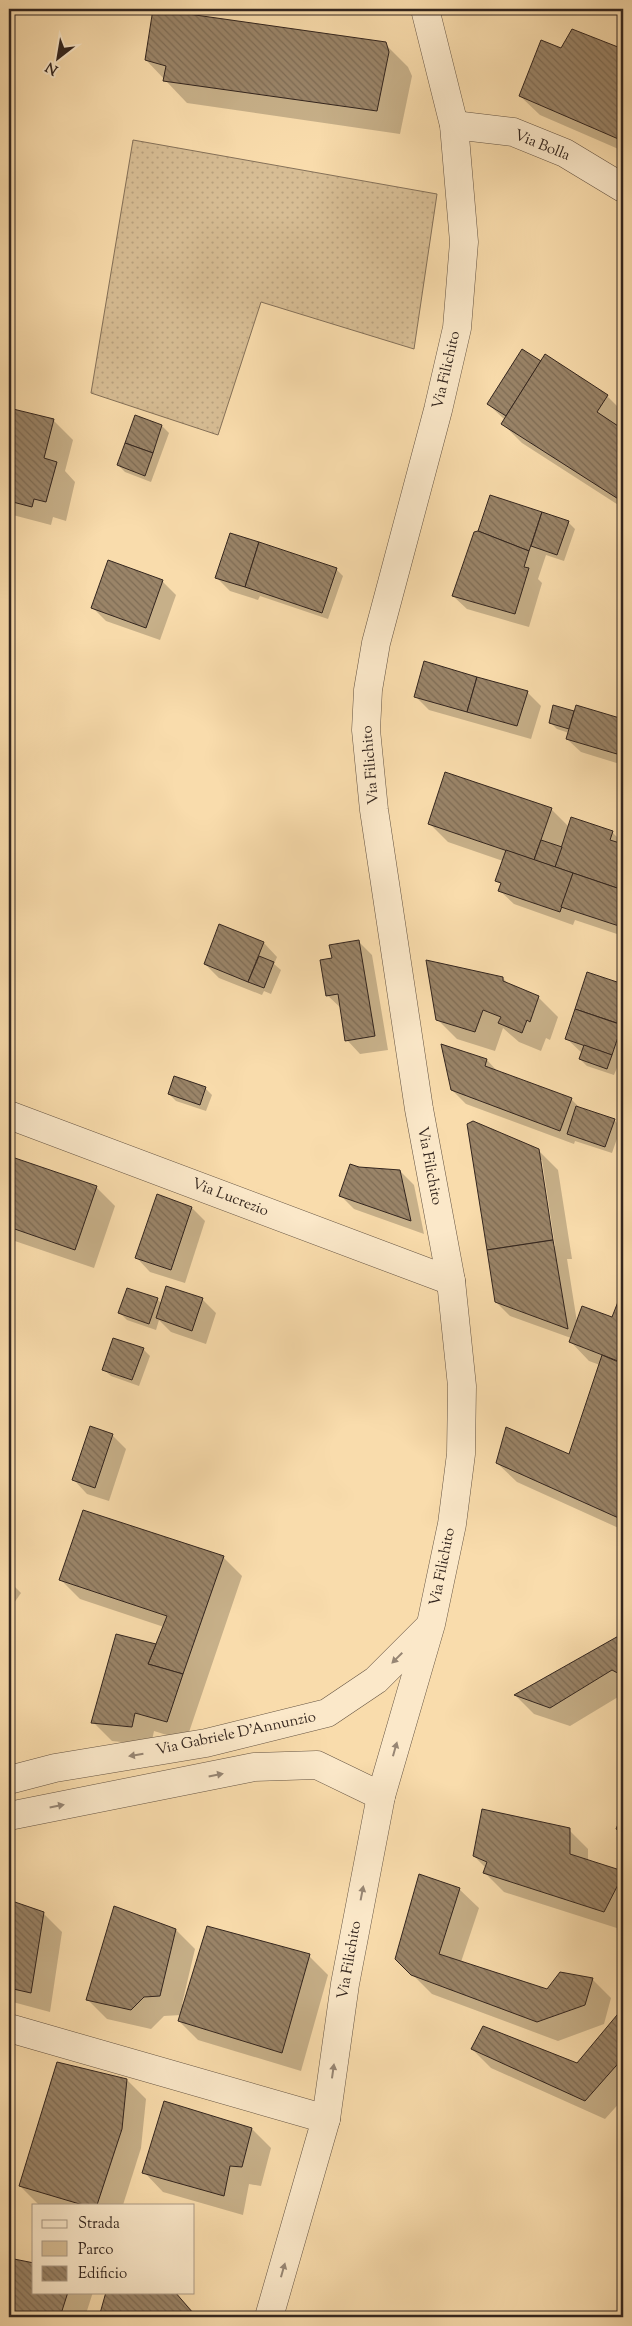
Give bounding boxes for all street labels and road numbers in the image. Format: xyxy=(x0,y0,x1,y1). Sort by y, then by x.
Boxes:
street label: Via Bolla xyxy=(511,125,573,167)
street label: Via Filichito xyxy=(428,329,466,411)
street label: Via Filichito xyxy=(357,725,385,805)
street label: Via Filichito xyxy=(411,1125,447,1207)
street label: Via Lucrezio xyxy=(189,1174,271,1222)
street label: Via Filichito xyxy=(425,1526,461,1608)
street label: Via Gabriele D'Annunzio xyxy=(154,1707,318,1761)
street label: Via Filichito xyxy=(333,1919,367,2001)

